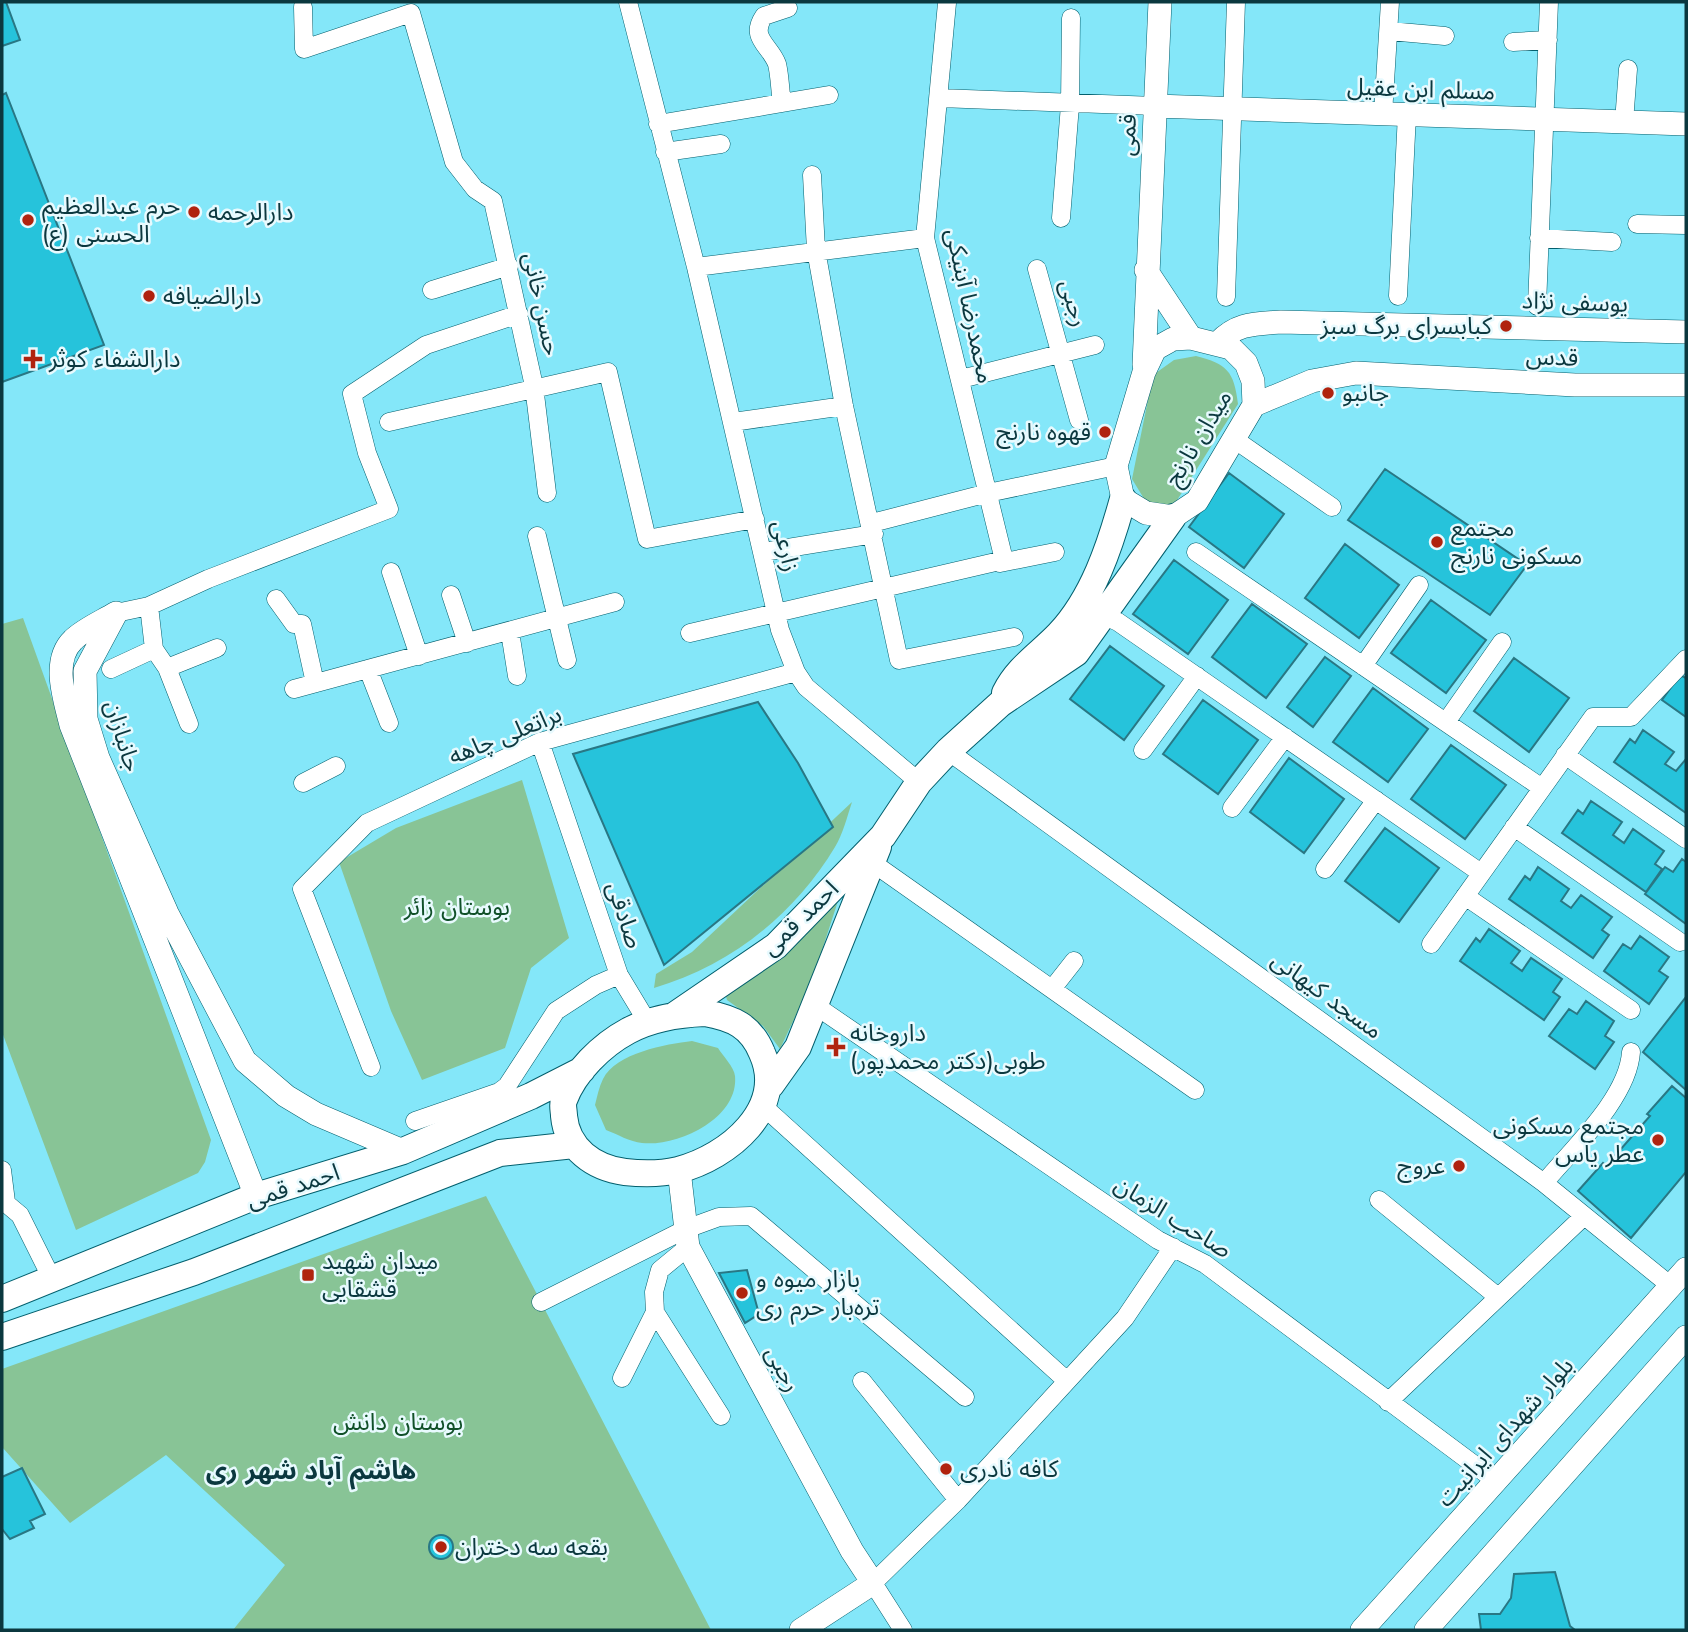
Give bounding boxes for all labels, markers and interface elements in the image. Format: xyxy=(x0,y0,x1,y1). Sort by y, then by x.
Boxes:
street label: مسلم ابن عقیل xyxy=(1346,68,1496,109)
street label: قمی xyxy=(1108,113,1145,157)
place label: حرم عبدالعظیم الحسنی (ع) xyxy=(42,188,181,251)
place label: دارالرحمه xyxy=(208,194,294,229)
marker: دارالرحمه xyxy=(186,204,202,220)
marker: حرم عبدالعظیم الحسنی (ع) xyxy=(20,212,36,228)
street label: محمدرضا آبنیکی xyxy=(937,225,1004,387)
street label: حسن خانی xyxy=(515,249,570,359)
street label: رجبی xyxy=(1051,275,1098,331)
place label: دارالضیافه xyxy=(163,278,261,313)
street label: یوسفی نژاد xyxy=(1521,282,1629,321)
marker: دارالضیافه xyxy=(141,288,157,304)
place label: کبابسرای برگ سبز xyxy=(1319,308,1493,343)
marker: کبابسرای برگ سبز xyxy=(1498,318,1514,334)
street label: قدس xyxy=(1525,338,1579,375)
place label: دارالشفاء کوثر xyxy=(48,341,181,376)
marker: دارالشفاء کوثر xyxy=(23,349,43,369)
place label: جانبو xyxy=(1342,375,1389,410)
street label: میدان نارنج xyxy=(1155,383,1240,493)
marker: جانبو xyxy=(1320,385,1336,401)
place label: قهوه نارنج xyxy=(996,414,1091,449)
marker: قهوه نارنج xyxy=(1097,424,1113,440)
place label: مجتمع مسکونی نارنج xyxy=(1451,510,1582,573)
street label: زارعی xyxy=(764,517,809,575)
marker: مجتمع مسکونی نارنج xyxy=(1429,534,1445,550)
street label: جانبازان xyxy=(96,696,151,776)
street label: براتعلی چاهه xyxy=(443,696,567,773)
street label: احمد قمی xyxy=(753,872,846,964)
street label: صادقی xyxy=(598,877,653,953)
park label: بوستان زائر xyxy=(403,889,510,924)
street label: مسجد کیهانی xyxy=(1264,942,1390,1047)
place label: داروخانه طوبی(دکتر محمدپور) xyxy=(850,1015,1045,1078)
marker: داروخانه طوبی(دکتر محمدپور) xyxy=(828,1039,844,1055)
place label: مجتمع مسکونی عطر یاس xyxy=(1493,1108,1644,1171)
marker: مجتمع مسکونی عطر یاس xyxy=(1650,1132,1666,1148)
place label: عروج xyxy=(1397,1148,1445,1183)
street label: احمد قمی xyxy=(242,1154,344,1217)
marker: عروج xyxy=(1451,1158,1467,1174)
street label: صاحب الزمان xyxy=(1108,1167,1239,1267)
place label: میدان شهید قشقایی xyxy=(322,1243,438,1306)
place label: بازار میوه و تره‌بار حرم ری xyxy=(756,1261,879,1325)
marker: میدان شهید قشقایی xyxy=(300,1267,316,1283)
marker: بازار میوه و تره‌بار حرم ری xyxy=(734,1285,750,1301)
street label: رجبی xyxy=(757,1339,810,1398)
street label: بلوار شهدای ایرانیت xyxy=(1428,1349,1581,1514)
park label: بوستان دانش xyxy=(333,1404,463,1439)
district label: هاشم آباد شهر ری xyxy=(206,1451,416,1490)
place label: کافه نادری xyxy=(960,1451,1060,1486)
marker: کافه نادری xyxy=(938,1461,954,1477)
place label: بقعه سه دختران xyxy=(455,1529,608,1564)
marker: بقعه سه دختران xyxy=(433,1539,449,1555)

